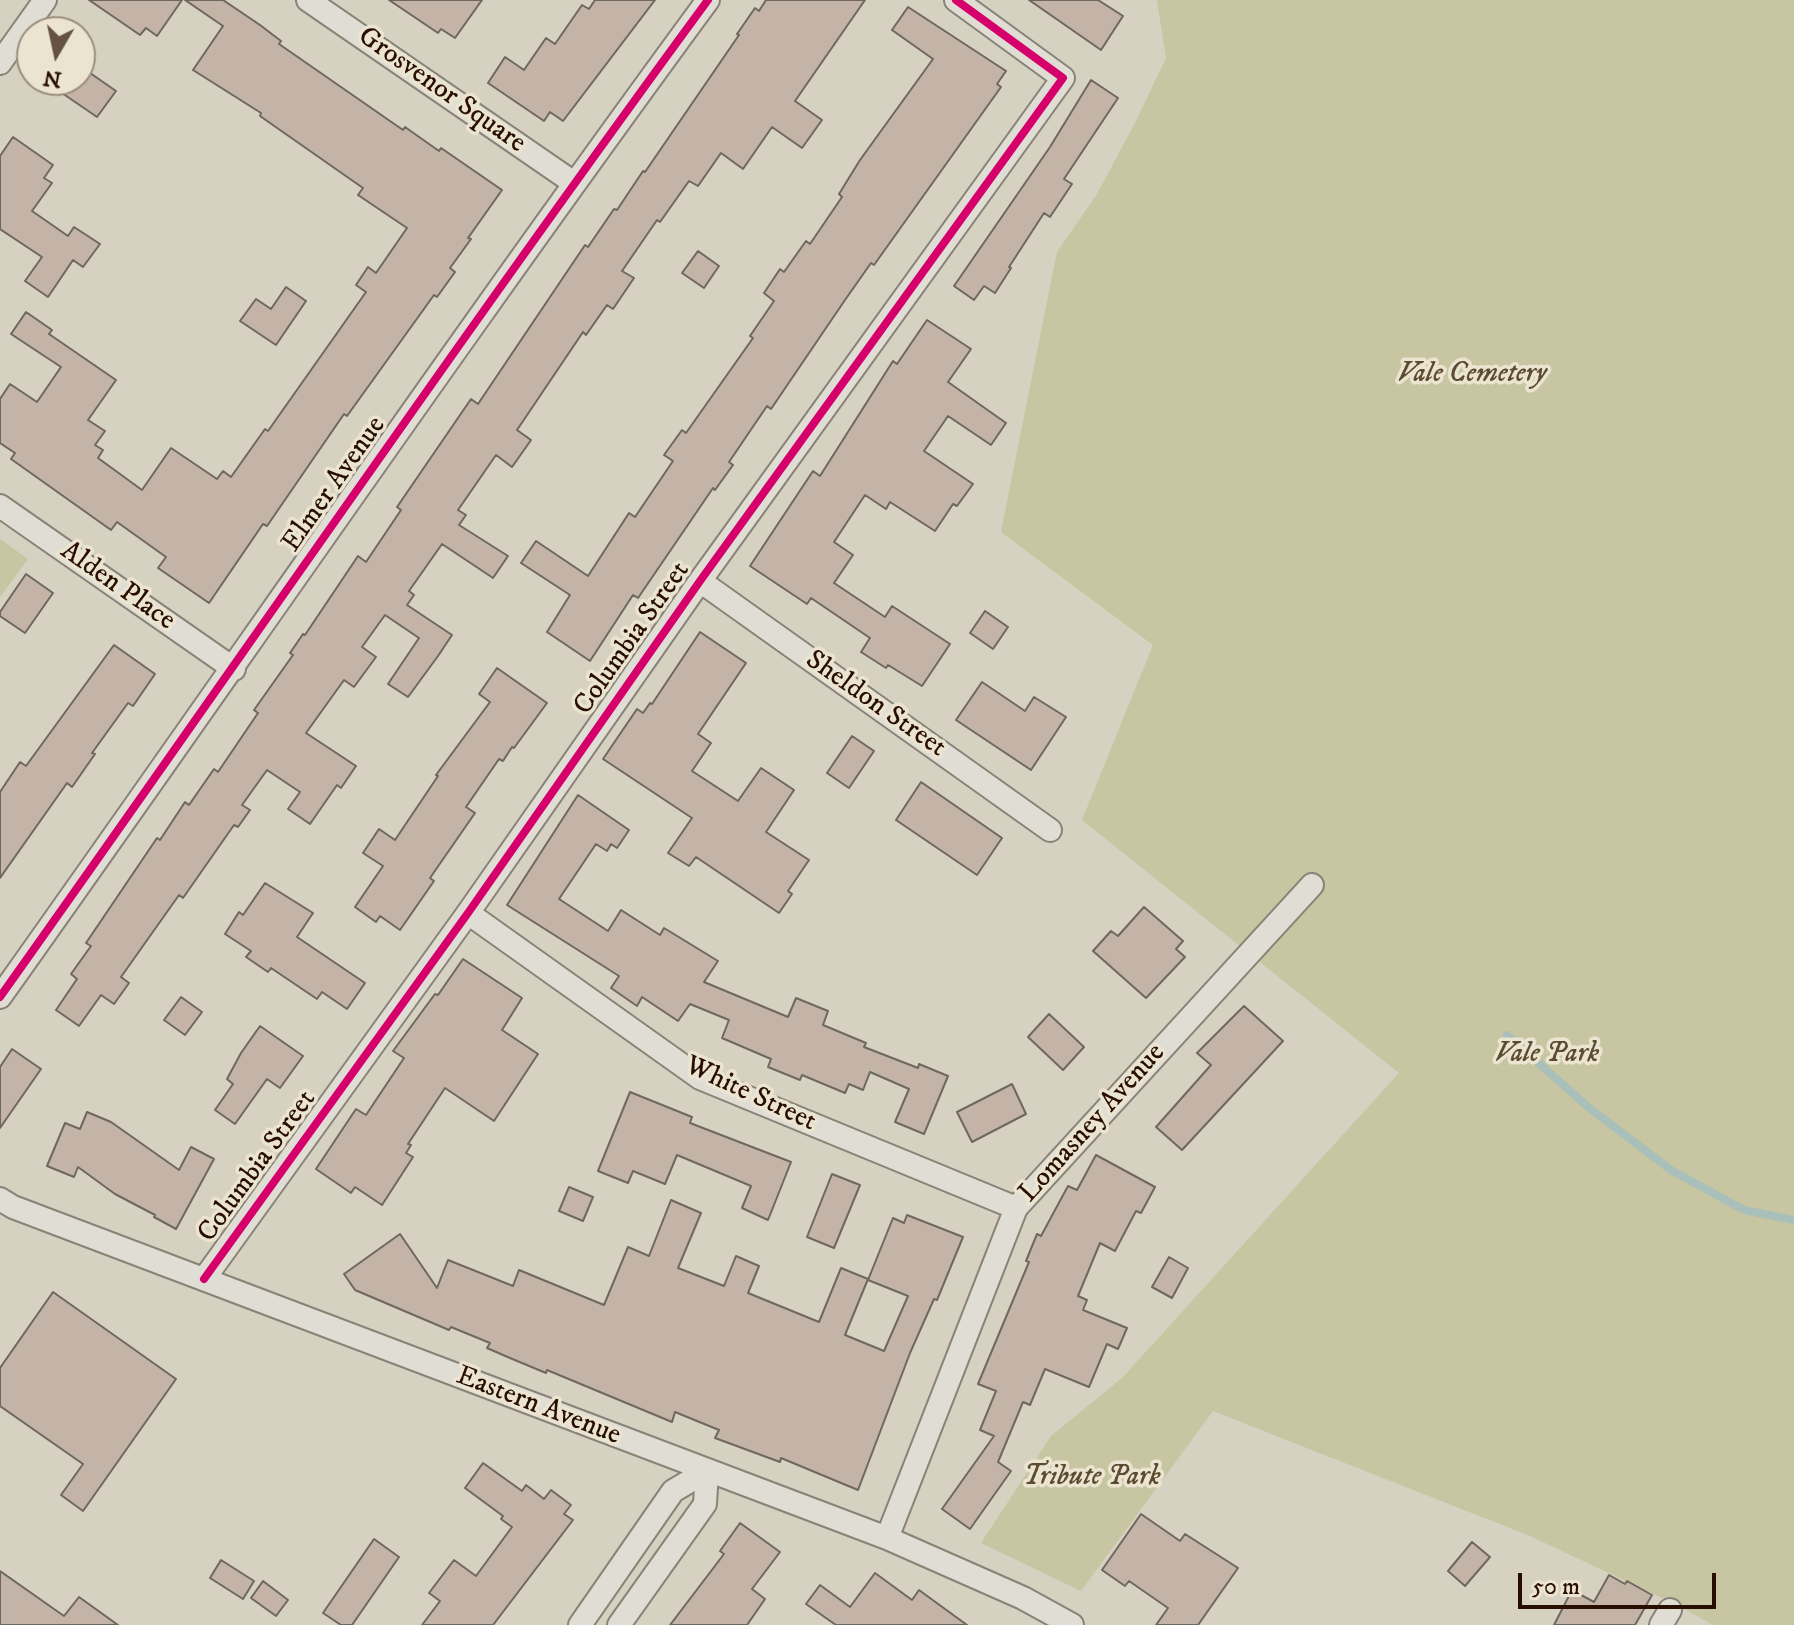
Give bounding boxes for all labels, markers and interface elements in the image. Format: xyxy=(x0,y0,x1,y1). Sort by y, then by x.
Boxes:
north arrow xyxy=(16,16,96,96)
street label: Grosvenor Square xyxy=(351,21,531,161)
text: N xyxy=(41,63,64,93)
park label: Vale Cemetery xyxy=(1398,358,1546,392)
street label: Elmer Avenue xyxy=(276,411,394,559)
street label: Alden Place xyxy=(53,535,181,639)
street label: Columbia Street xyxy=(568,556,698,722)
street label: Sheldon Street xyxy=(798,644,952,766)
street label: Lomasney Avenue xyxy=(1013,1038,1173,1210)
park label: Vale Park xyxy=(1495,1038,1599,1072)
street label: White Street xyxy=(679,1050,821,1140)
street label: Columbia Street xyxy=(192,1085,324,1249)
street label: Eastern Avenue xyxy=(451,1360,625,1454)
park label: Tribute Park xyxy=(1023,1461,1161,1495)
scale bar xyxy=(1522,1557,1720,1607)
text: 50 m xyxy=(1532,1572,1580,1602)

